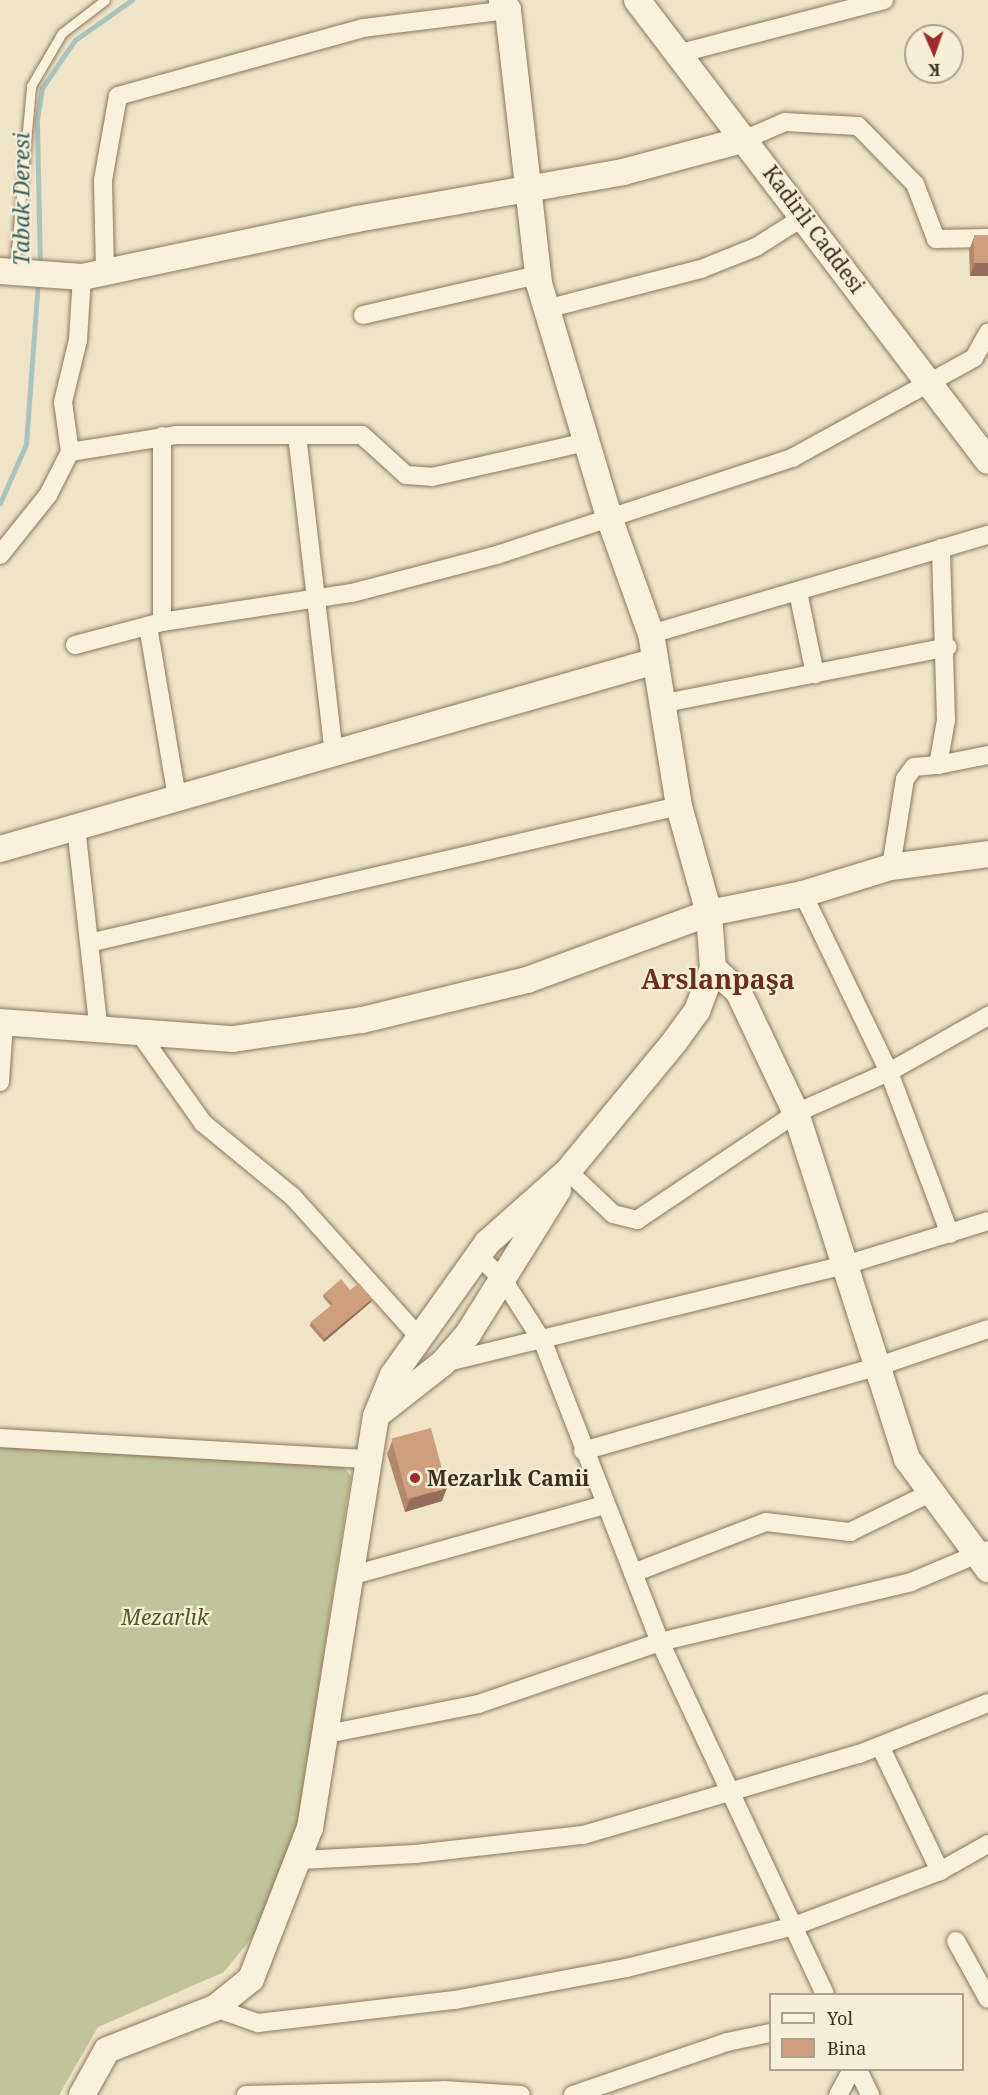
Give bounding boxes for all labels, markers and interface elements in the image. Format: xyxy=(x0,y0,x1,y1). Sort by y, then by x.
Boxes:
north arrow xyxy=(904,24,964,84)
text: K xyxy=(928,59,941,81)
water label: Tabak Deresi xyxy=(8,132,34,266)
street label: Kadirli Caddesi xyxy=(758,160,870,298)
district label: Arslanpaşa xyxy=(641,963,795,995)
place label: Mezarlık Camii xyxy=(427,1465,589,1491)
marker: Mezarlık Camii xyxy=(408,1471,422,1485)
park label: Mezarlık xyxy=(121,1604,209,1630)
legend xyxy=(769,1993,964,2071)
text: Yol xyxy=(827,2006,853,2030)
text: Bina xyxy=(827,2036,866,2060)

